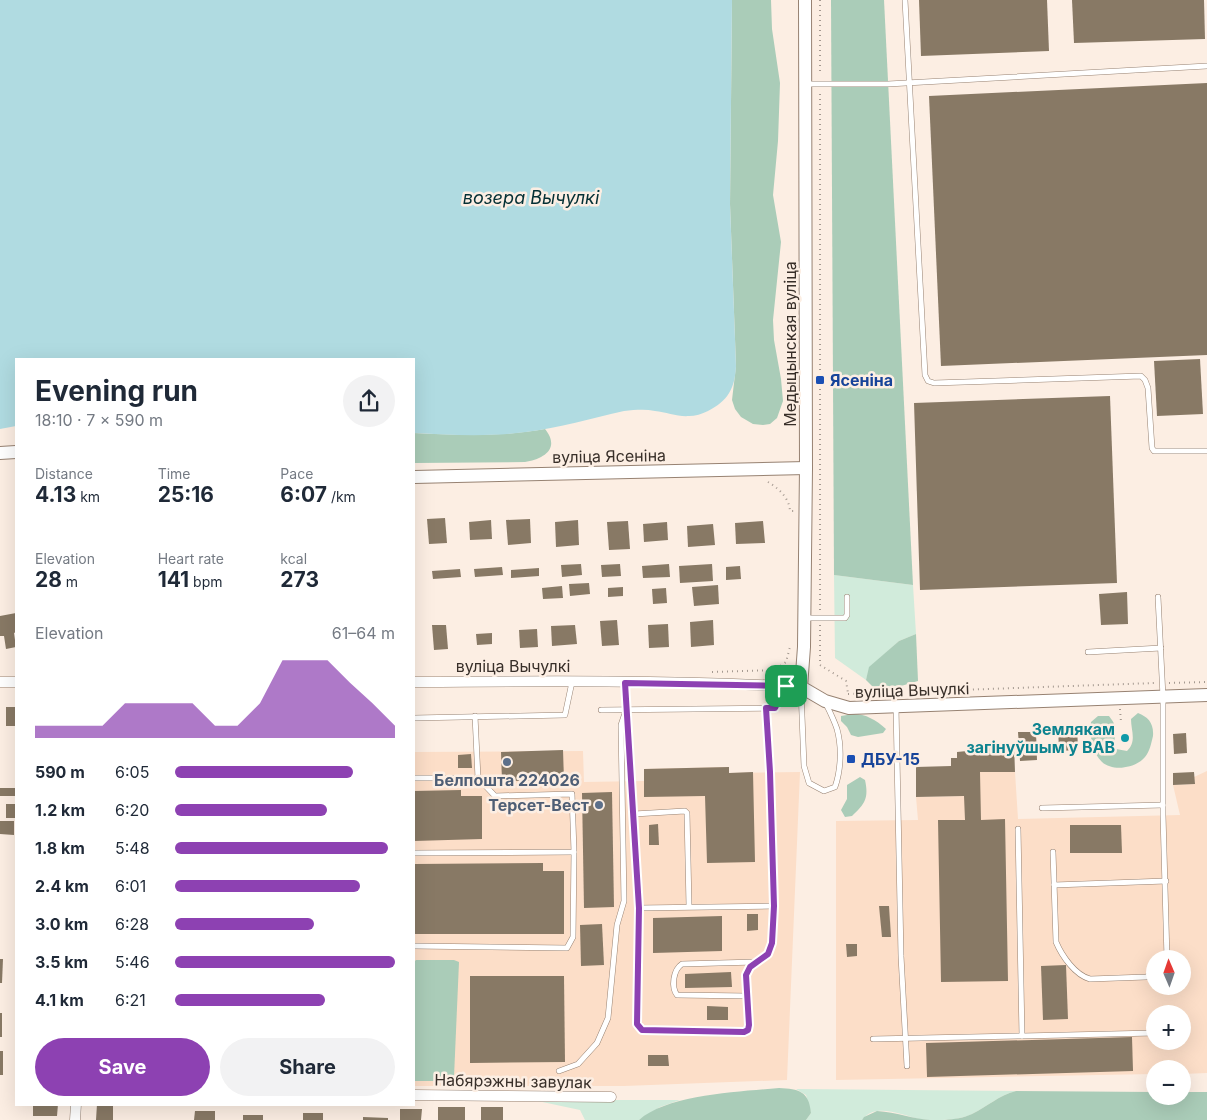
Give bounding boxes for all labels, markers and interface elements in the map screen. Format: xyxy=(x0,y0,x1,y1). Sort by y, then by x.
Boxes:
water label: возера Вычулкі xyxy=(463,187,600,208)
street label: Медыцынская вуліца xyxy=(780,261,800,427)
place label: Ясеніна xyxy=(830,370,893,390)
text: Evening run xyxy=(35,374,198,408)
marker: Ясеніна xyxy=(814,374,826,386)
button: share xyxy=(343,375,395,427)
text: 18:10 · 7 × 590 m xyxy=(35,410,163,430)
street label: вуліца Ясеніна xyxy=(552,445,666,467)
text: Distance xyxy=(35,465,93,482)
text: Time xyxy=(158,465,191,482)
text: Pace xyxy=(280,465,313,482)
text: 4.13 xyxy=(35,482,76,507)
text: 25:16 xyxy=(158,482,214,507)
text: 6:07 xyxy=(280,482,327,507)
text: km xyxy=(76,488,100,505)
text: /km xyxy=(327,488,356,505)
text: Elevation xyxy=(35,550,95,567)
text: Heart rate xyxy=(158,550,224,567)
text: kcal xyxy=(280,550,307,567)
text: 28 xyxy=(35,567,62,592)
text: 141 xyxy=(158,567,189,592)
text: 273 xyxy=(280,567,319,592)
text: m xyxy=(62,573,78,590)
text: bpm xyxy=(189,573,223,590)
text: Elevation xyxy=(35,623,104,643)
text: 61–64 m xyxy=(332,623,395,643)
street label: вуліца Вычулкі xyxy=(456,656,570,676)
pin xyxy=(765,665,807,707)
icon: arrive xyxy=(772,672,800,700)
street label: вуліца Вычулкі xyxy=(854,678,970,702)
place label: Землякам загінуўшым у ВАВ xyxy=(967,719,1115,757)
marker: Землякам загінуўшым у ВАВ xyxy=(1119,732,1131,744)
place label: ДБУ-15 xyxy=(861,749,920,769)
marker: ДБУ-15 xyxy=(845,753,857,765)
marker: Белпошта 224026 xyxy=(501,756,513,768)
text: 590 m xyxy=(35,762,85,782)
text: 6:05 xyxy=(115,762,149,782)
place label: Белпошта 224026 xyxy=(434,770,580,790)
place label: Терсет-Вест xyxy=(488,795,589,815)
marker: Терсет-Вест xyxy=(593,799,605,811)
text: 1.2 km xyxy=(35,800,85,820)
text: 6:20 xyxy=(115,800,149,820)
text: 1.8 km xyxy=(35,838,85,858)
text: 5:48 xyxy=(115,838,150,858)
text: 2.4 km xyxy=(35,876,89,896)
text: 6:01 xyxy=(115,876,146,896)
text: 3.0 km xyxy=(35,914,88,934)
text: 6:28 xyxy=(115,914,149,934)
north arrow xyxy=(1146,950,1191,995)
map controls xyxy=(1146,950,1191,1105)
text: 3.5 km xyxy=(35,952,88,972)
text: 5:46 xyxy=(115,952,150,972)
text: 4.1 km xyxy=(35,990,84,1010)
text: 6:21 xyxy=(115,990,146,1010)
button: + xyxy=(1146,1005,1191,1050)
button: Save xyxy=(35,1038,210,1096)
button: Share xyxy=(220,1038,395,1096)
button: − xyxy=(1146,1060,1191,1105)
street label: Набярэжны завулак xyxy=(434,1070,592,1092)

